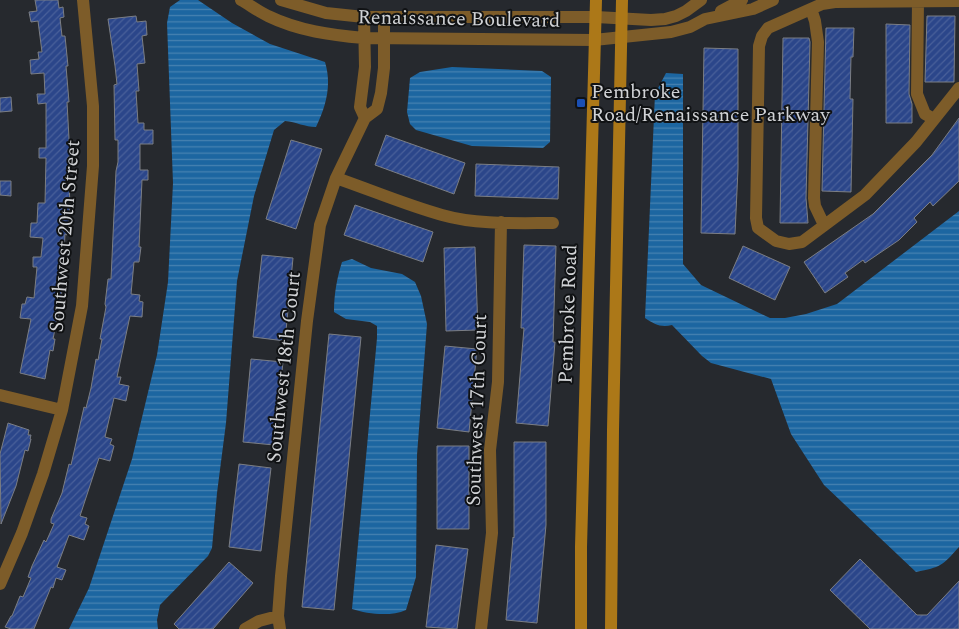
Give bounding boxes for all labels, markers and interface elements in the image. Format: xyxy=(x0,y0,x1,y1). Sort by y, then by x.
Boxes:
street label: Renaissance Boulevard xyxy=(357,2,561,36)
place label: Pembroke Road/Renaissance Parkway xyxy=(591,77,831,130)
marker: Pembroke Road/Renaissance Parkway xyxy=(575,97,587,109)
street label: Southwest 20th Street xyxy=(42,139,88,333)
street label: Pembroke Road xyxy=(551,244,585,384)
street label: Southwest 18th Court xyxy=(259,270,309,464)
street label: Southwest 17th Court xyxy=(459,313,495,507)

